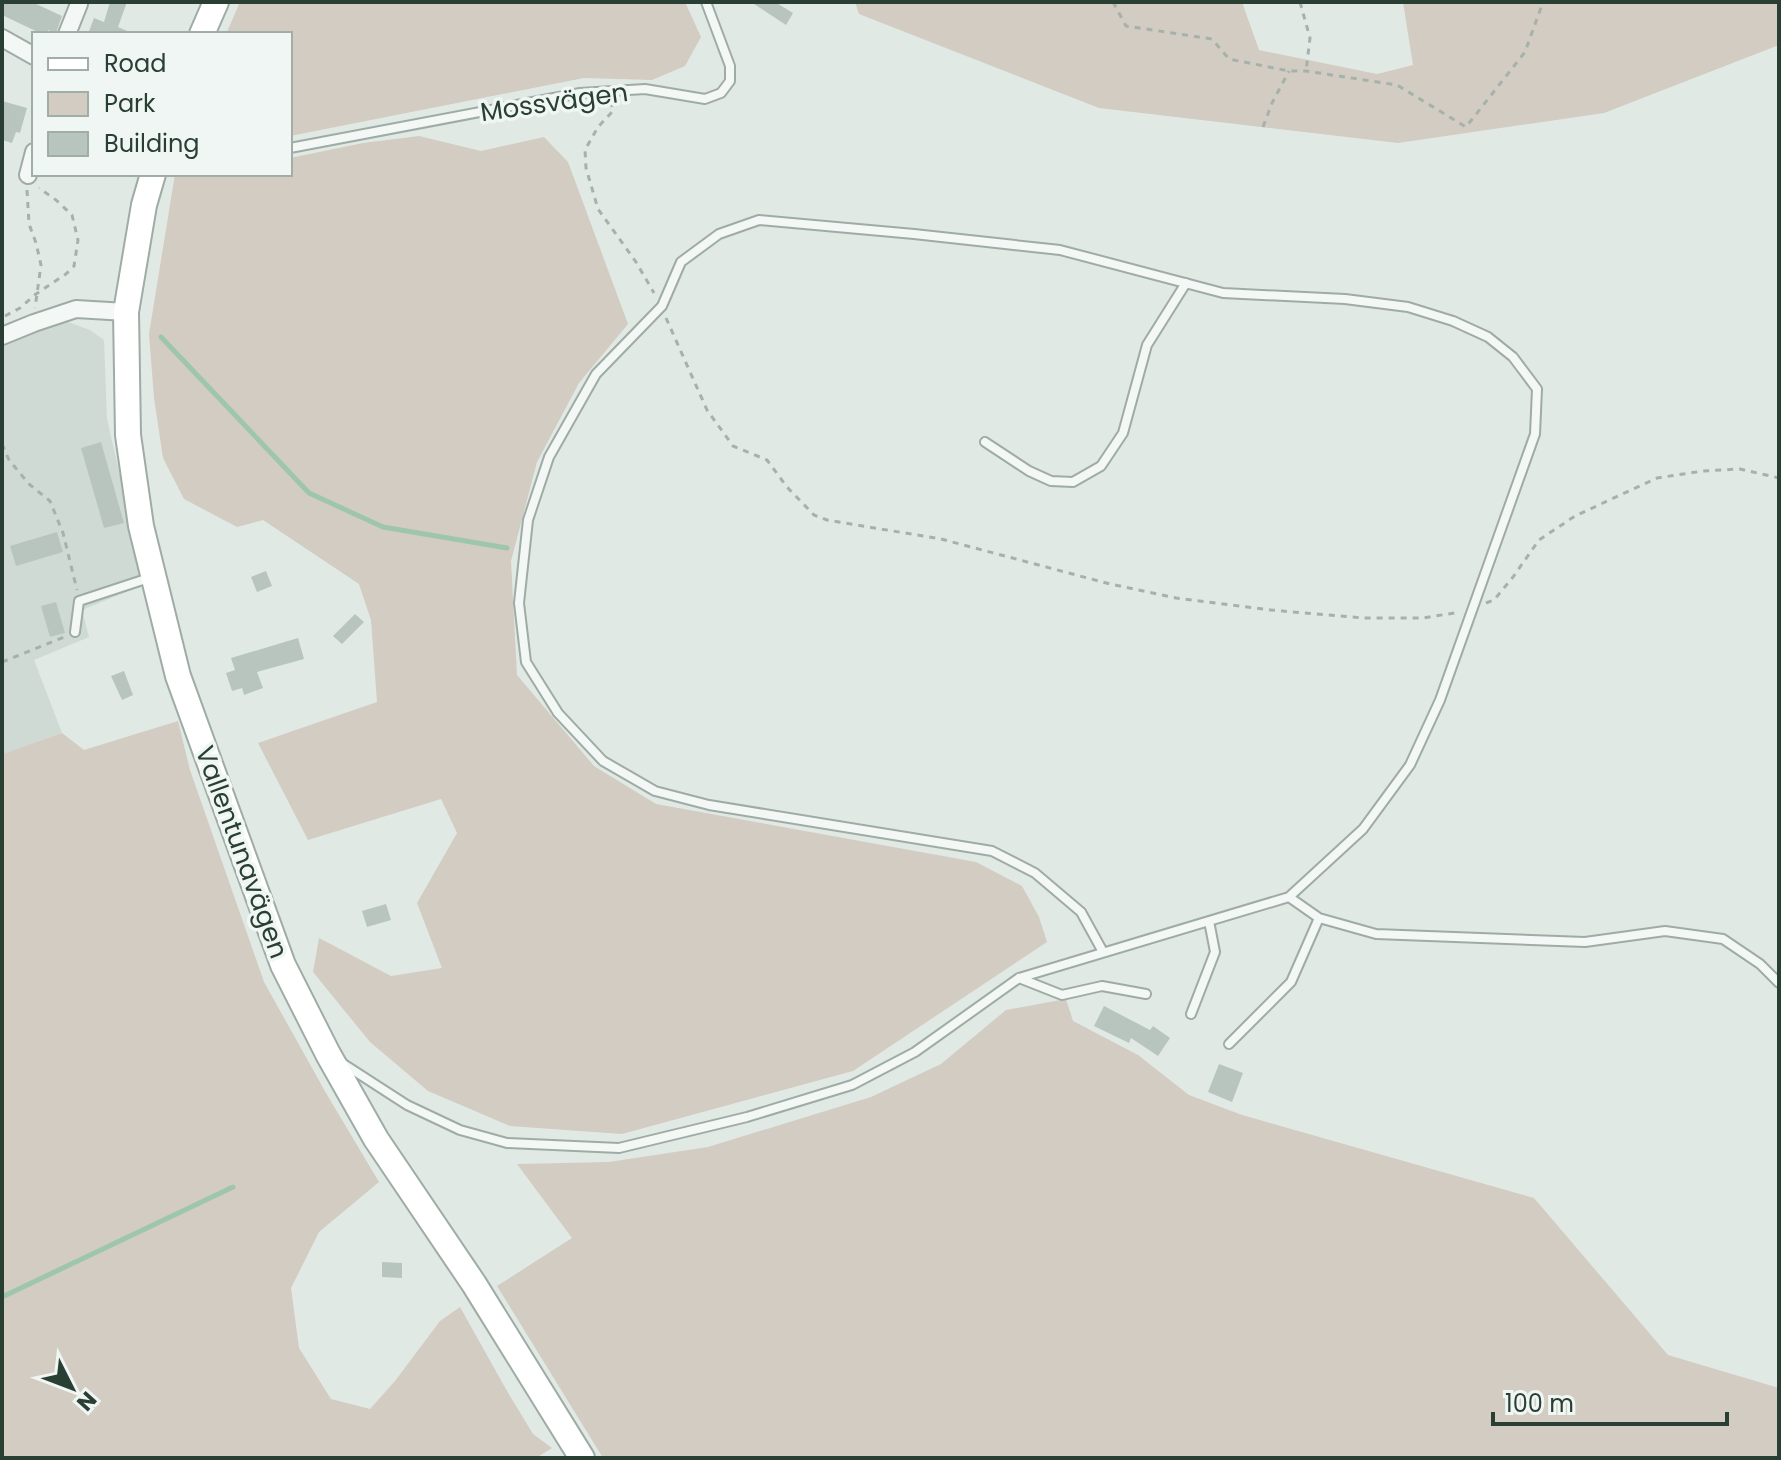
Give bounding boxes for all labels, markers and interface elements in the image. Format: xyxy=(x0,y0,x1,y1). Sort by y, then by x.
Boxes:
legend xyxy=(32,32,292,176)
text: Road xyxy=(104,47,166,80)
street label: Mossvägen xyxy=(478,74,630,130)
text: Park xyxy=(104,87,156,120)
text: Building xyxy=(104,127,200,160)
street label: Vallentunavägen xyxy=(187,741,297,963)
north arrow xyxy=(32,1348,112,1428)
scale bar xyxy=(1493,1376,1727,1426)
text: N xyxy=(69,1385,104,1418)
text: 100 m xyxy=(1505,1387,1574,1420)

